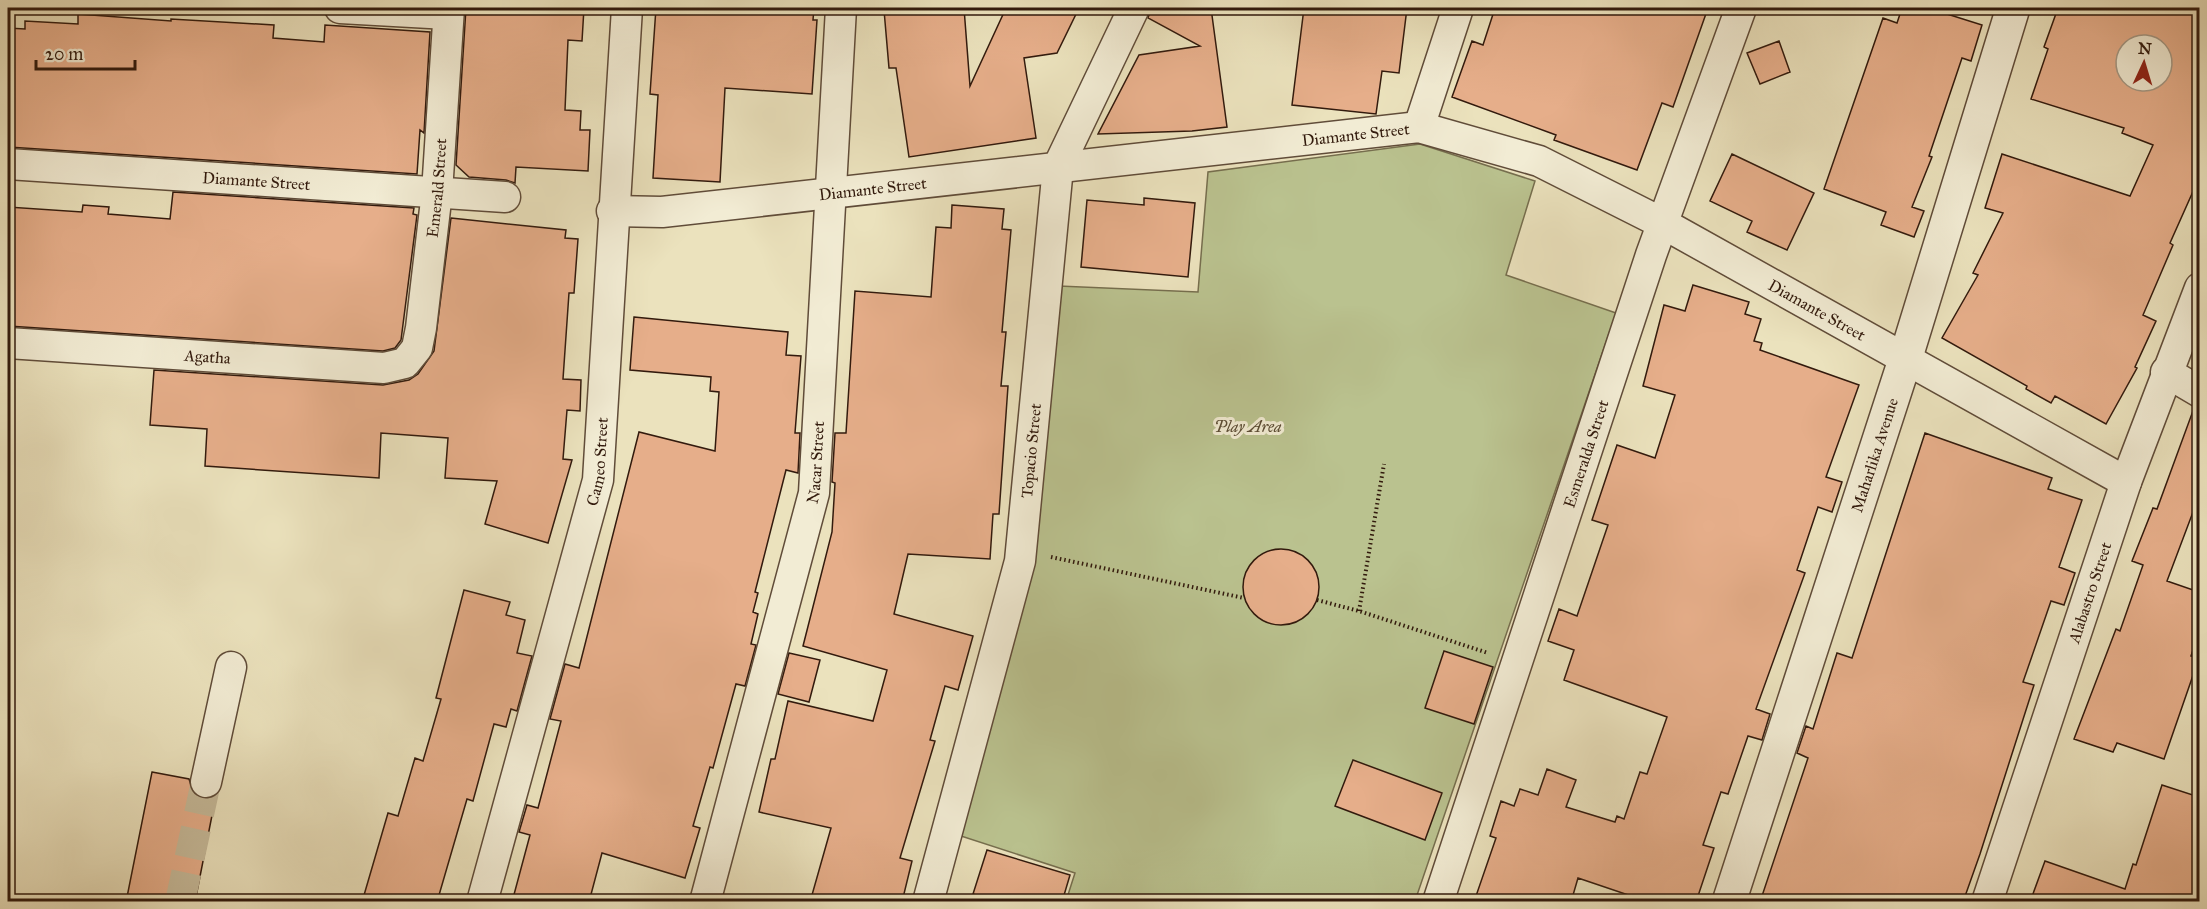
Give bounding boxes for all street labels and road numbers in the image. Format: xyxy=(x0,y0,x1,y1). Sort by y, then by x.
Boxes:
street label: Diamante Street xyxy=(1301,119,1411,150)
street label: Emerald Street xyxy=(423,137,451,239)
street label: Diamante Street xyxy=(202,168,311,194)
street label: Diamante Street xyxy=(818,173,928,204)
street label: Diamante Street xyxy=(1765,275,1869,345)
street label: Agatha xyxy=(183,346,232,368)
street label: Maharlika Avenue xyxy=(1847,395,1902,515)
street label: Esmeralda Street xyxy=(1559,397,1613,510)
street label: Topacio Street xyxy=(1017,402,1045,499)
street label: Cameo Street xyxy=(582,416,612,508)
street label: Nacar Street xyxy=(803,420,828,506)
street label: Alabastro Street xyxy=(2064,539,2116,647)

